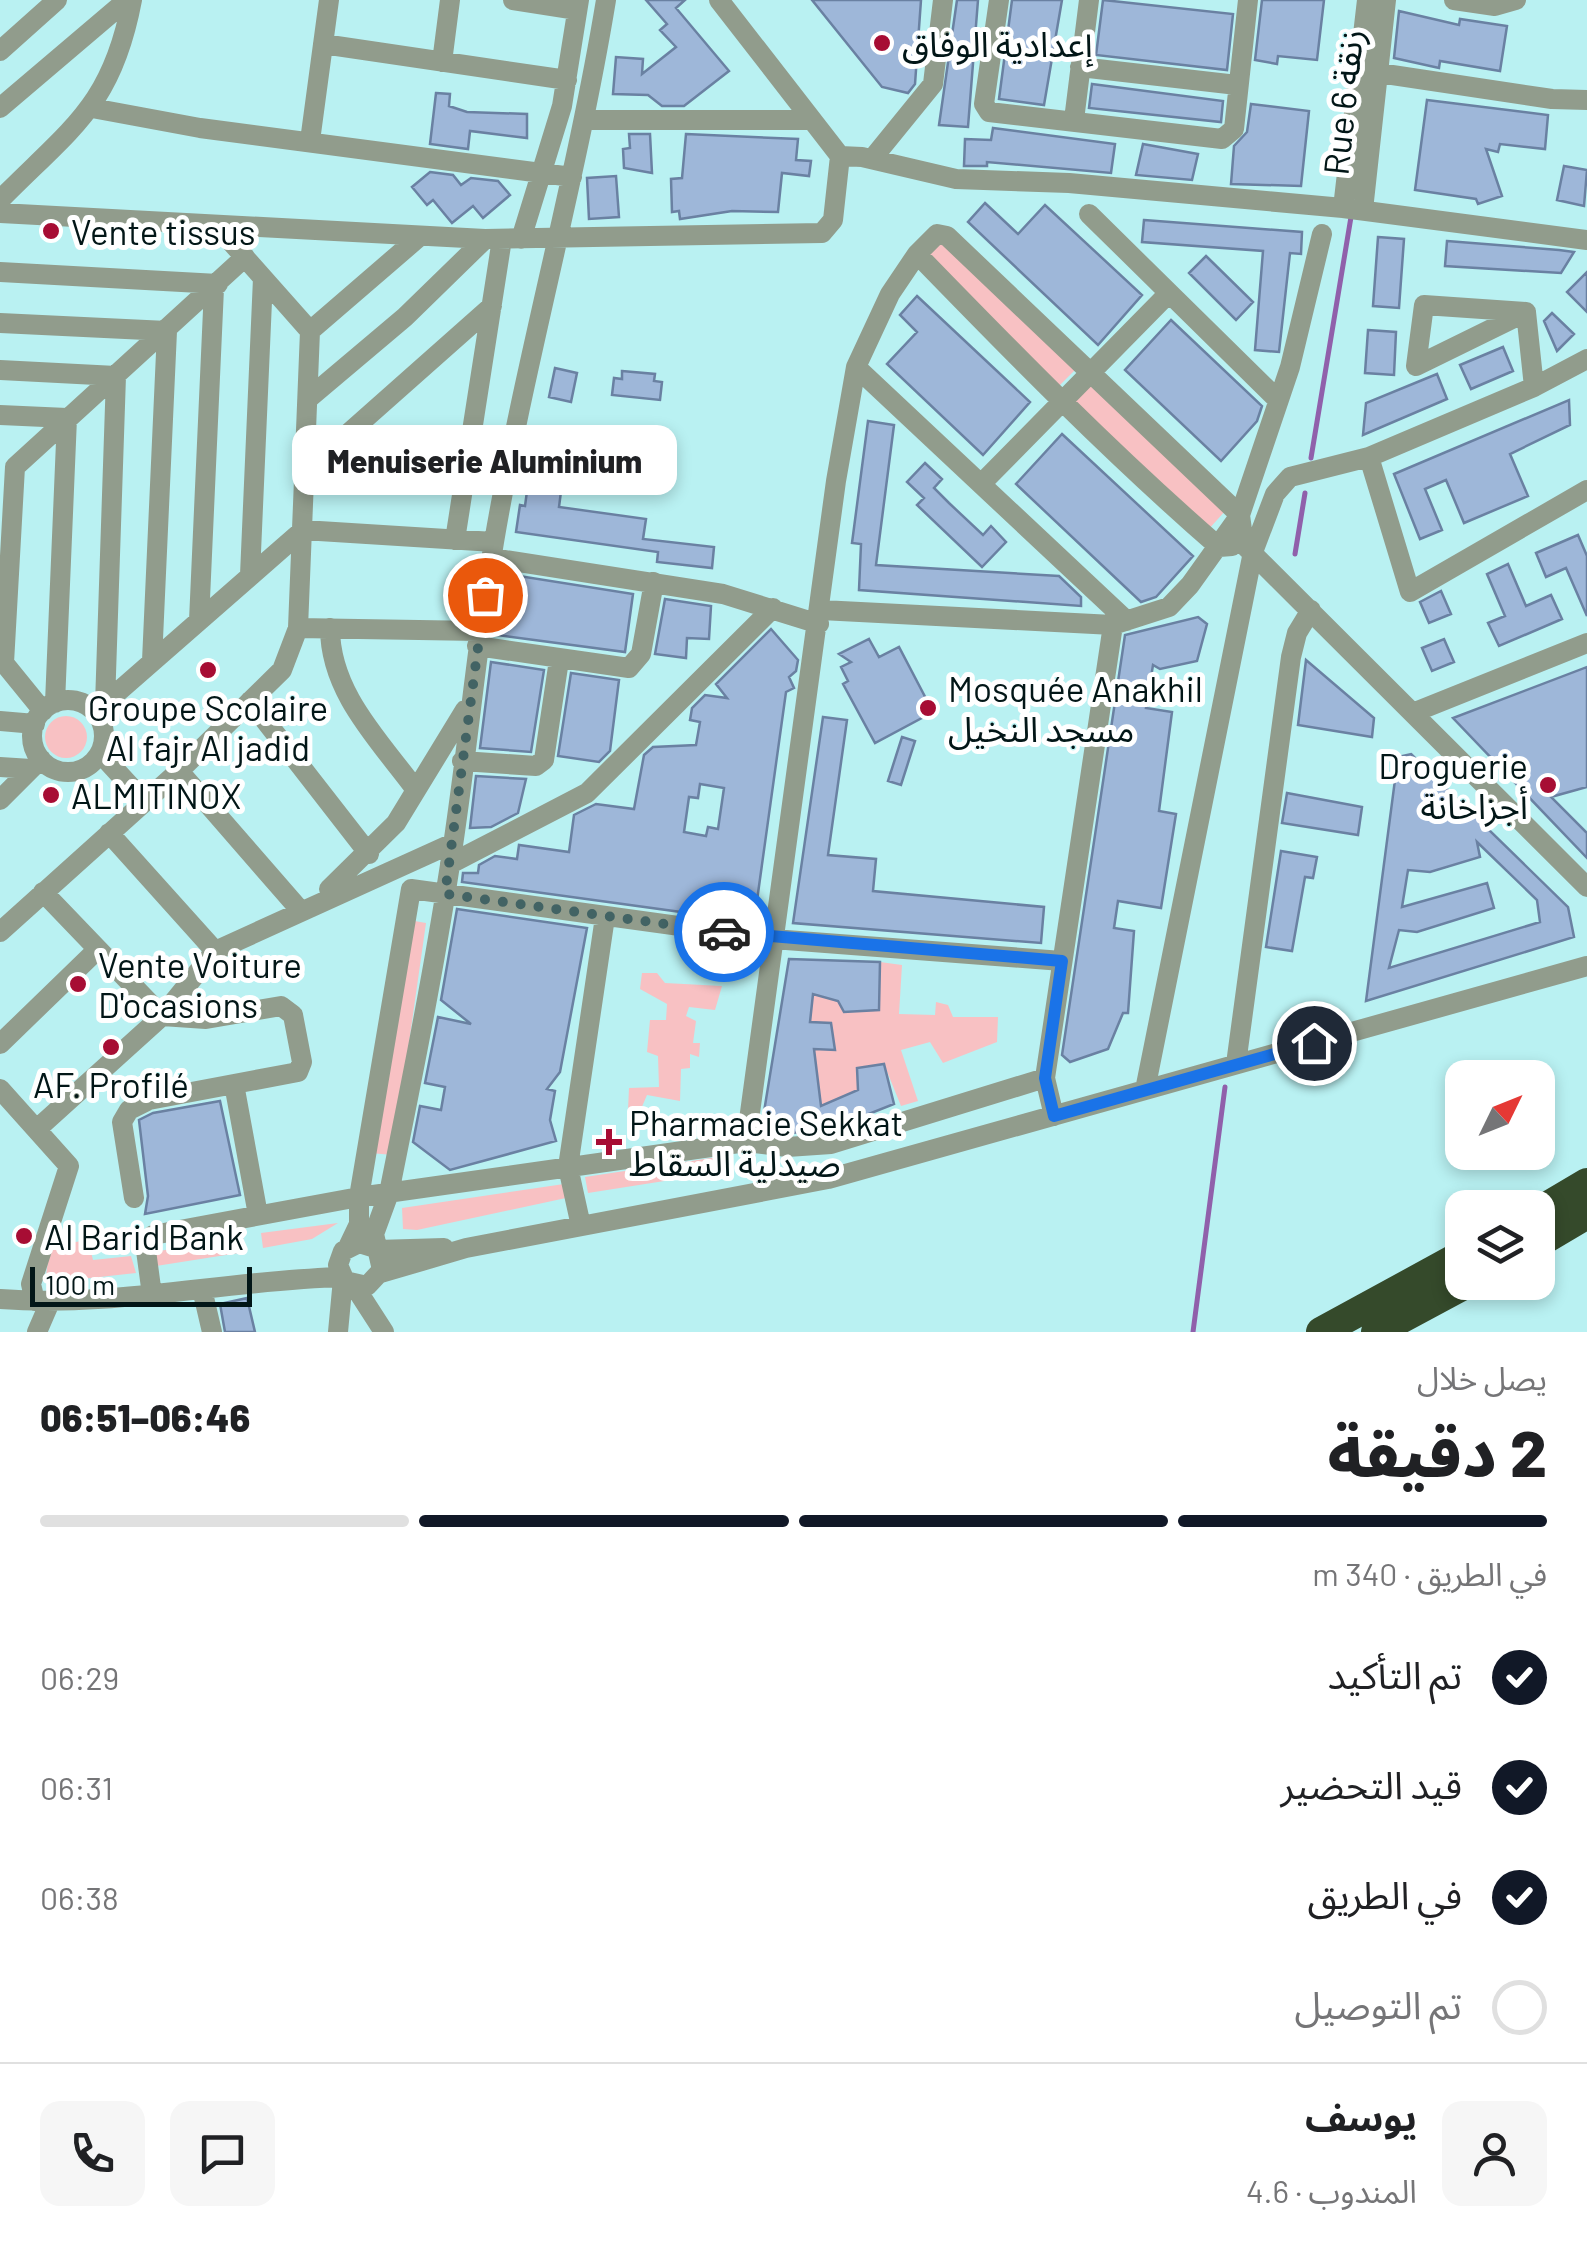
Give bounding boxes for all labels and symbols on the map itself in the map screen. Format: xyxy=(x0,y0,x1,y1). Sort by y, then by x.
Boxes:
place label: إعدادية الوفاق xyxy=(902,22,1093,68)
street label: Rue 6 زنقة xyxy=(1313,27,1373,177)
marker: إعدادية الوفاق xyxy=(871,32,893,54)
place label: Vente tissus xyxy=(71,210,256,252)
marker: Vente tissus xyxy=(40,220,62,242)
callout: Menuiserie Aluminium xyxy=(292,425,678,495)
pin xyxy=(443,553,528,638)
marker: Groupe Scolaire Al fajr Al jadid xyxy=(197,659,219,681)
place label: Mosquée Anakhil مسجد النخيل xyxy=(948,667,1203,750)
place label: Groupe Scolaire Al fajr Al jadid xyxy=(88,686,328,768)
marker: Mosquée Anakhil مسجد النخيل xyxy=(917,697,939,719)
place label: Droguerie أجزاخانة xyxy=(1378,744,1528,827)
place label: ALMITINOX xyxy=(71,774,241,816)
marker: Droguerie أجزاخانة xyxy=(1537,774,1559,796)
marker: ALMITINOX xyxy=(40,784,62,806)
courier xyxy=(674,882,774,982)
place label: Vente Voiture D'ocasions xyxy=(98,943,302,1025)
marker: Vente Voiture D'ocasions xyxy=(67,973,89,995)
pin xyxy=(1272,1001,1357,1086)
marker: AF. Profilé xyxy=(100,1036,122,1058)
north arrow xyxy=(1445,1060,1555,1170)
place label: AF. Profilé xyxy=(33,1063,189,1105)
place label: Pharmacie Sekkat صيدلية السقاط xyxy=(629,1101,903,1183)
marker: Pharmacie Sekkat صيدلية السقاط xyxy=(598,1131,620,1153)
place label: Al Barid Bank xyxy=(44,1215,244,1257)
marker: Al Barid Bank xyxy=(13,1225,35,1247)
scale bar xyxy=(30,1262,252,1306)

